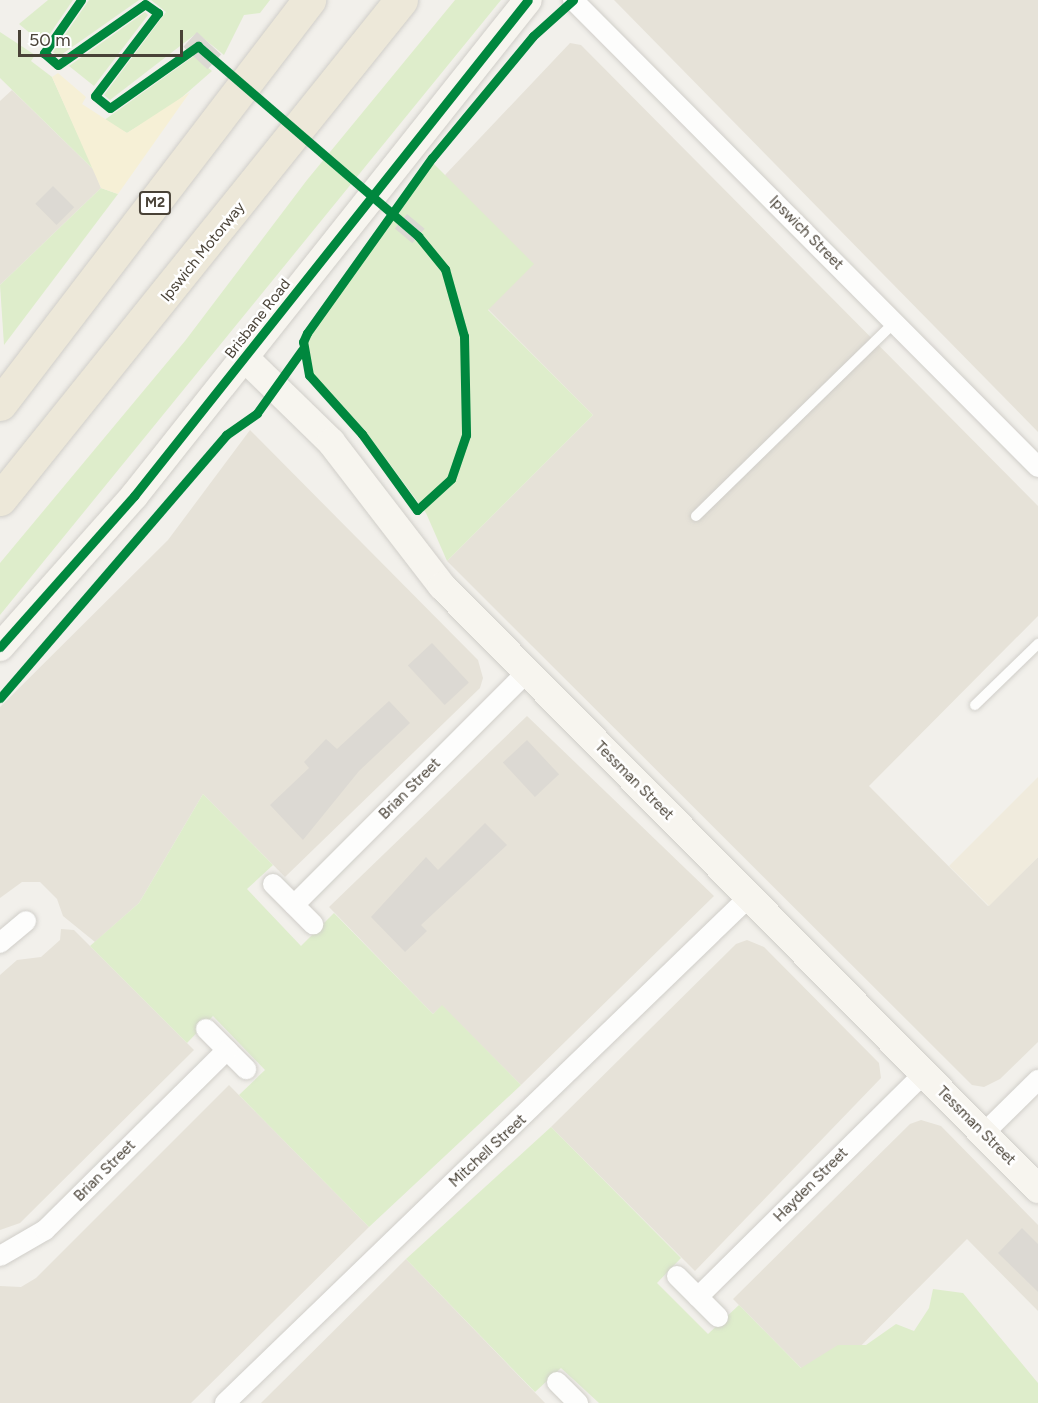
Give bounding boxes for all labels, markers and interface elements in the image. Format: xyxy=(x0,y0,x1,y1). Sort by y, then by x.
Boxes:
scale bar xyxy=(21,18,186,56)
text: 50 m xyxy=(29,29,71,51)
road number: M2 xyxy=(138,192,172,214)
street label: Ipswich Street xyxy=(765,192,847,274)
street label: Ipswich Motorway xyxy=(157,198,249,306)
street label: Brisbane Road xyxy=(221,276,295,362)
street label: Tessman Street xyxy=(591,738,677,824)
street label: Brian Street xyxy=(376,755,444,823)
street label: Tessman Street xyxy=(933,1083,1019,1169)
street label: Mitchell Street xyxy=(446,1111,530,1191)
street label: Brian Street xyxy=(71,1137,139,1205)
street label: Hayden Street xyxy=(770,1144,852,1226)

